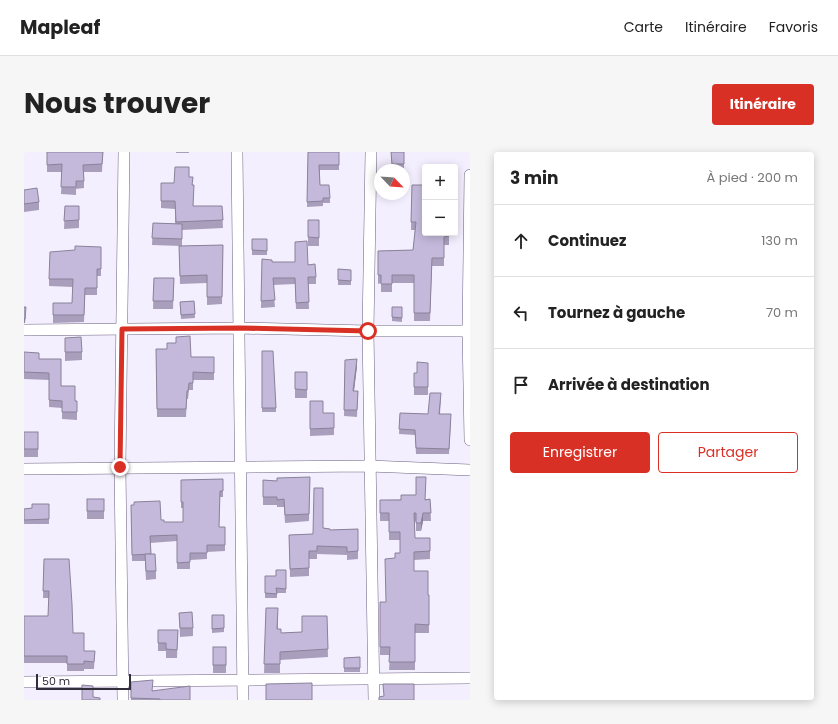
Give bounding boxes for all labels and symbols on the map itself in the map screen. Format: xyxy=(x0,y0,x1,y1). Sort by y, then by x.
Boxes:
north arrow xyxy=(374,164,410,200)
route start xyxy=(359,322,377,340)
route end xyxy=(111,458,129,476)
scale bar xyxy=(36,672,131,691)

